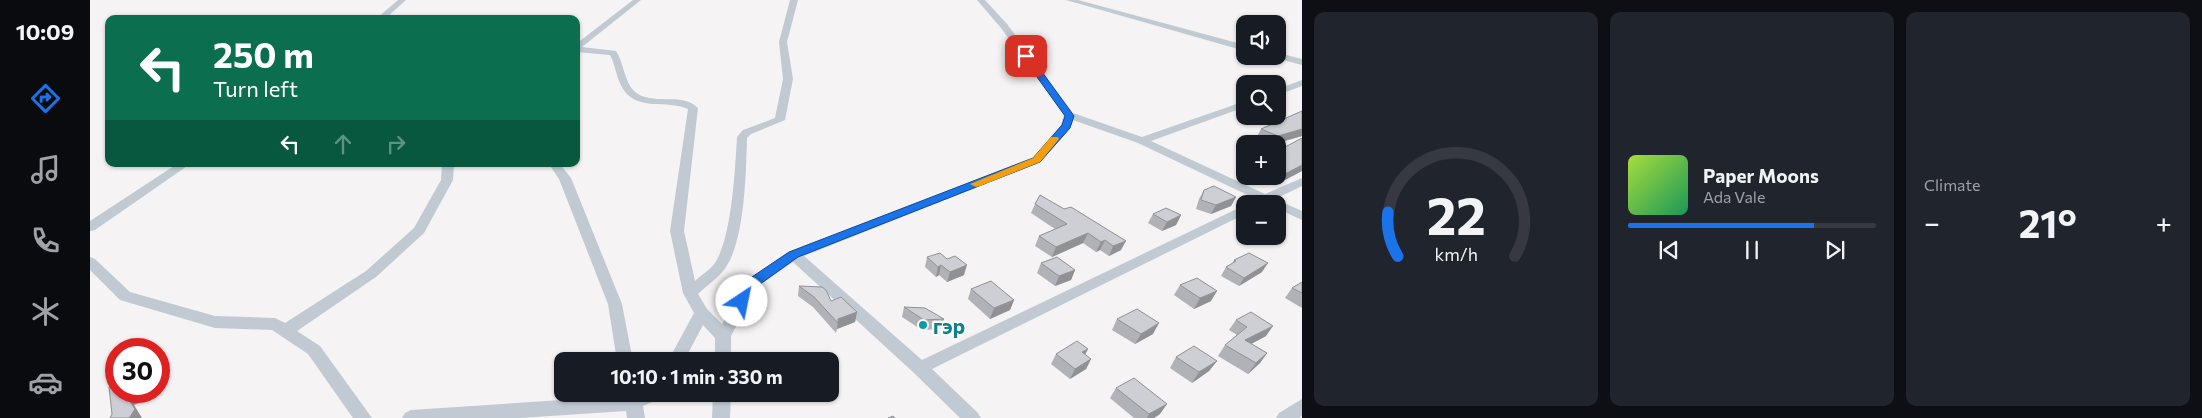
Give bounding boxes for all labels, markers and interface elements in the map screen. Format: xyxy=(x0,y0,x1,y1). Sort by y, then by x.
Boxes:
map controls xyxy=(1236,15,1286,245)
button: sound xyxy=(1236,15,1286,65)
text: 10:09 xyxy=(16,18,74,45)
text: 250 m xyxy=(213,32,314,75)
icon: left xyxy=(130,35,195,100)
pin xyxy=(1005,35,1047,77)
icon: arrive xyxy=(1012,42,1040,70)
text: Turn left xyxy=(213,75,298,102)
button: search xyxy=(1236,75,1286,125)
icon: directions xyxy=(28,81,63,116)
icon: left xyxy=(276,130,304,158)
icon: ahead xyxy=(329,130,357,158)
icon: right xyxy=(382,130,410,158)
button: + xyxy=(1236,135,1286,185)
icon: music xyxy=(28,152,63,187)
text: Paper Moons xyxy=(1703,164,1819,187)
text: Climate xyxy=(1924,175,1980,194)
text: 22 xyxy=(1426,182,1486,246)
text: Ada Vale xyxy=(1703,187,1765,206)
button: − xyxy=(1236,195,1286,245)
text: 21° xyxy=(2019,199,2077,246)
text: − xyxy=(1924,205,1940,239)
text: + xyxy=(2156,205,2172,239)
icon: phone xyxy=(28,223,63,258)
icon: previous xyxy=(1655,236,1683,264)
icon: pause xyxy=(1738,236,1766,264)
icon: next xyxy=(1821,236,1849,264)
text: km/h xyxy=(1434,243,1478,265)
position arrow xyxy=(715,274,767,326)
icon: climate xyxy=(28,294,63,329)
place label: гэр xyxy=(933,313,965,338)
marker: гэр xyxy=(917,319,929,331)
speed limit sign: 30 xyxy=(105,338,170,403)
icon: car xyxy=(28,365,63,400)
text: 10:10 · 1 min · 330 m xyxy=(611,365,782,388)

